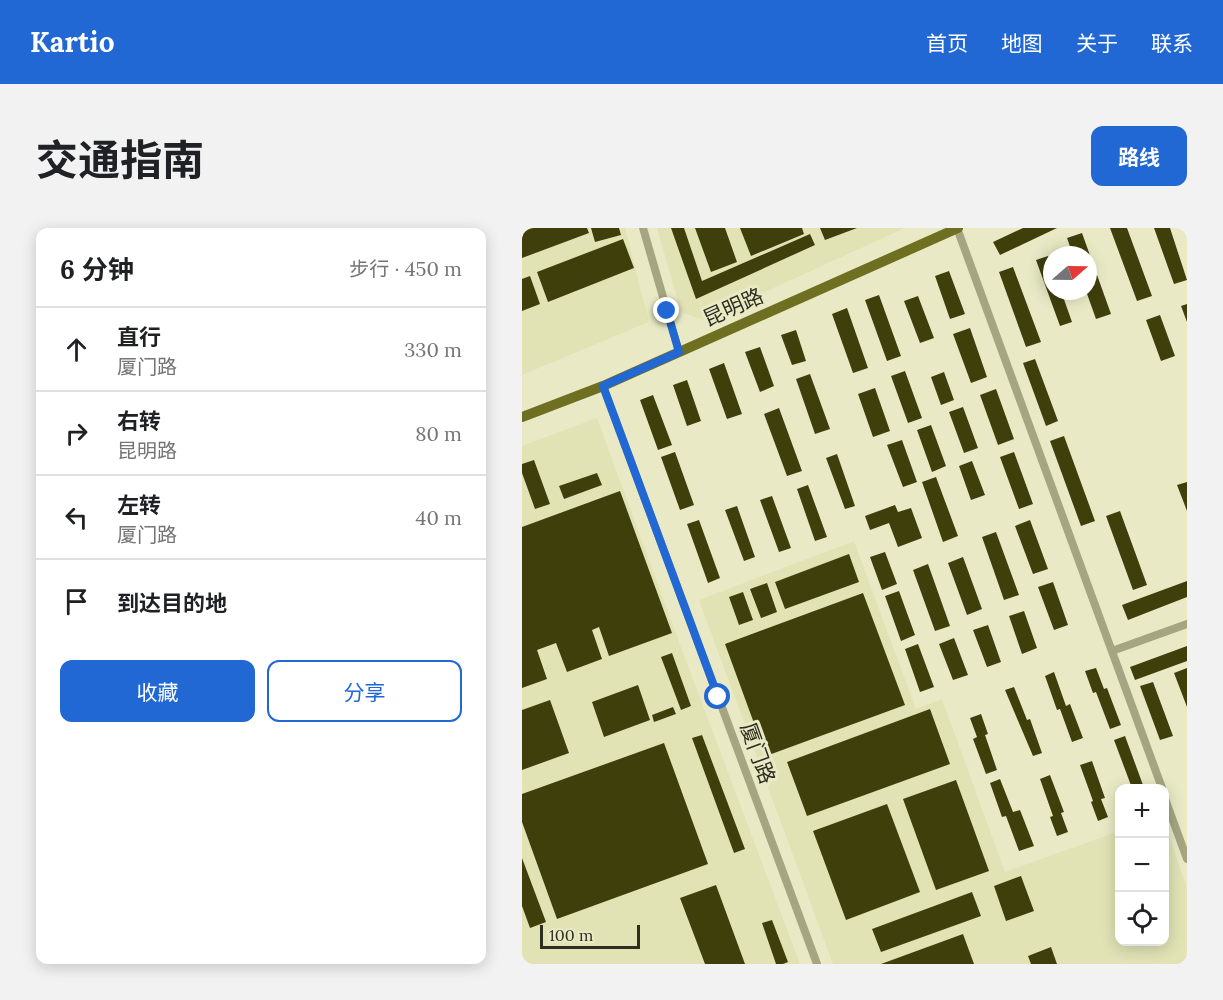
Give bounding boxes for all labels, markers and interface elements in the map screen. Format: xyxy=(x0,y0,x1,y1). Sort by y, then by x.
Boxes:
text: Kartio xyxy=(30,24,114,60)
text: 首页 xyxy=(926,30,968,57)
text: 地图 xyxy=(1001,30,1043,57)
text: 关于 xyxy=(1076,30,1118,57)
text: 联系 xyxy=(1151,30,1193,57)
button: 路线 xyxy=(1091,126,1187,186)
text: 交通指南 xyxy=(36,133,204,187)
north arrow xyxy=(1043,246,1097,300)
text: 6 分钟 xyxy=(60,253,134,286)
text: 步行 · 450 m xyxy=(349,256,462,281)
street label: 昆明路 xyxy=(699,282,767,332)
route end xyxy=(653,297,679,323)
text: 直行 xyxy=(117,323,161,351)
icon: ahead xyxy=(60,333,93,366)
text: 330 m xyxy=(404,337,462,362)
text: 厦门路 xyxy=(117,354,177,379)
text: 右转 xyxy=(117,407,161,435)
icon: right xyxy=(60,417,93,450)
text: 80 m xyxy=(415,421,462,446)
text: 昆明路 xyxy=(117,438,177,463)
text: 左转 xyxy=(117,491,161,519)
icon: left xyxy=(60,501,93,534)
text: 40 m xyxy=(416,505,462,530)
text: 厦门路 xyxy=(117,522,177,547)
icon: arrive xyxy=(60,585,93,618)
text: 到达目的地 xyxy=(117,589,227,617)
button: 收藏 xyxy=(60,660,255,722)
button: 分享 xyxy=(267,660,462,722)
route start xyxy=(704,683,730,709)
street label: 厦门路 xyxy=(735,719,781,787)
map controls xyxy=(1115,784,1169,946)
button: + xyxy=(1115,784,1169,838)
button: − xyxy=(1115,838,1169,892)
button: locate xyxy=(1115,892,1169,946)
scale bar xyxy=(540,922,640,950)
text: 100 m xyxy=(549,925,593,945)

